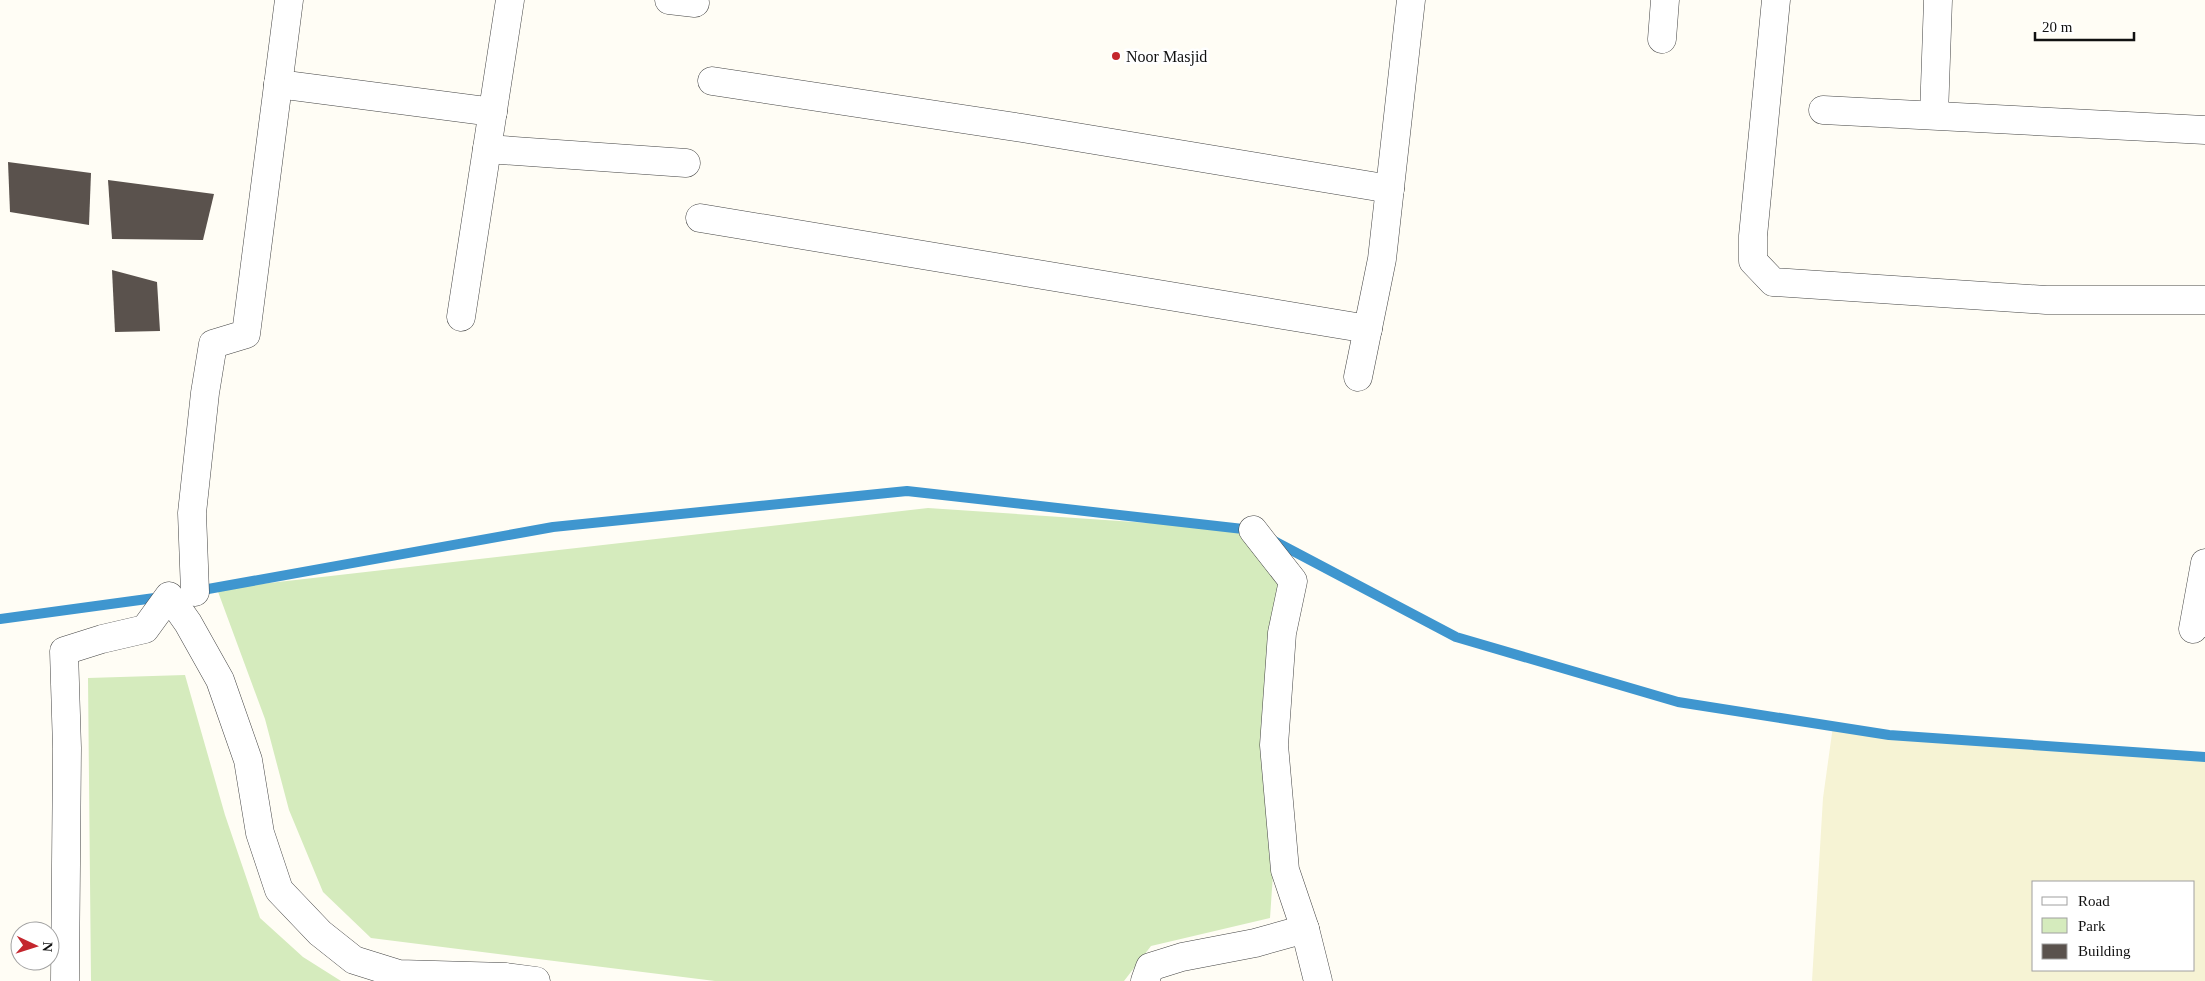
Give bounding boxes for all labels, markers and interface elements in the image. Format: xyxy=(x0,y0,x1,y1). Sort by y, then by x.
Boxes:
scale bar xyxy=(2035,10,2134,42)
text: 20 m xyxy=(2042,19,2073,35)
place label: Noor Masjid xyxy=(1126,48,1207,66)
marker: Noor Masjid xyxy=(1110,50,1122,62)
legend xyxy=(2032,881,2195,971)
text: Road xyxy=(2078,893,2110,909)
text: Park xyxy=(2078,918,2106,934)
north arrow xyxy=(10,921,60,971)
text: N xyxy=(40,941,55,952)
text: Building xyxy=(2078,943,2131,959)

